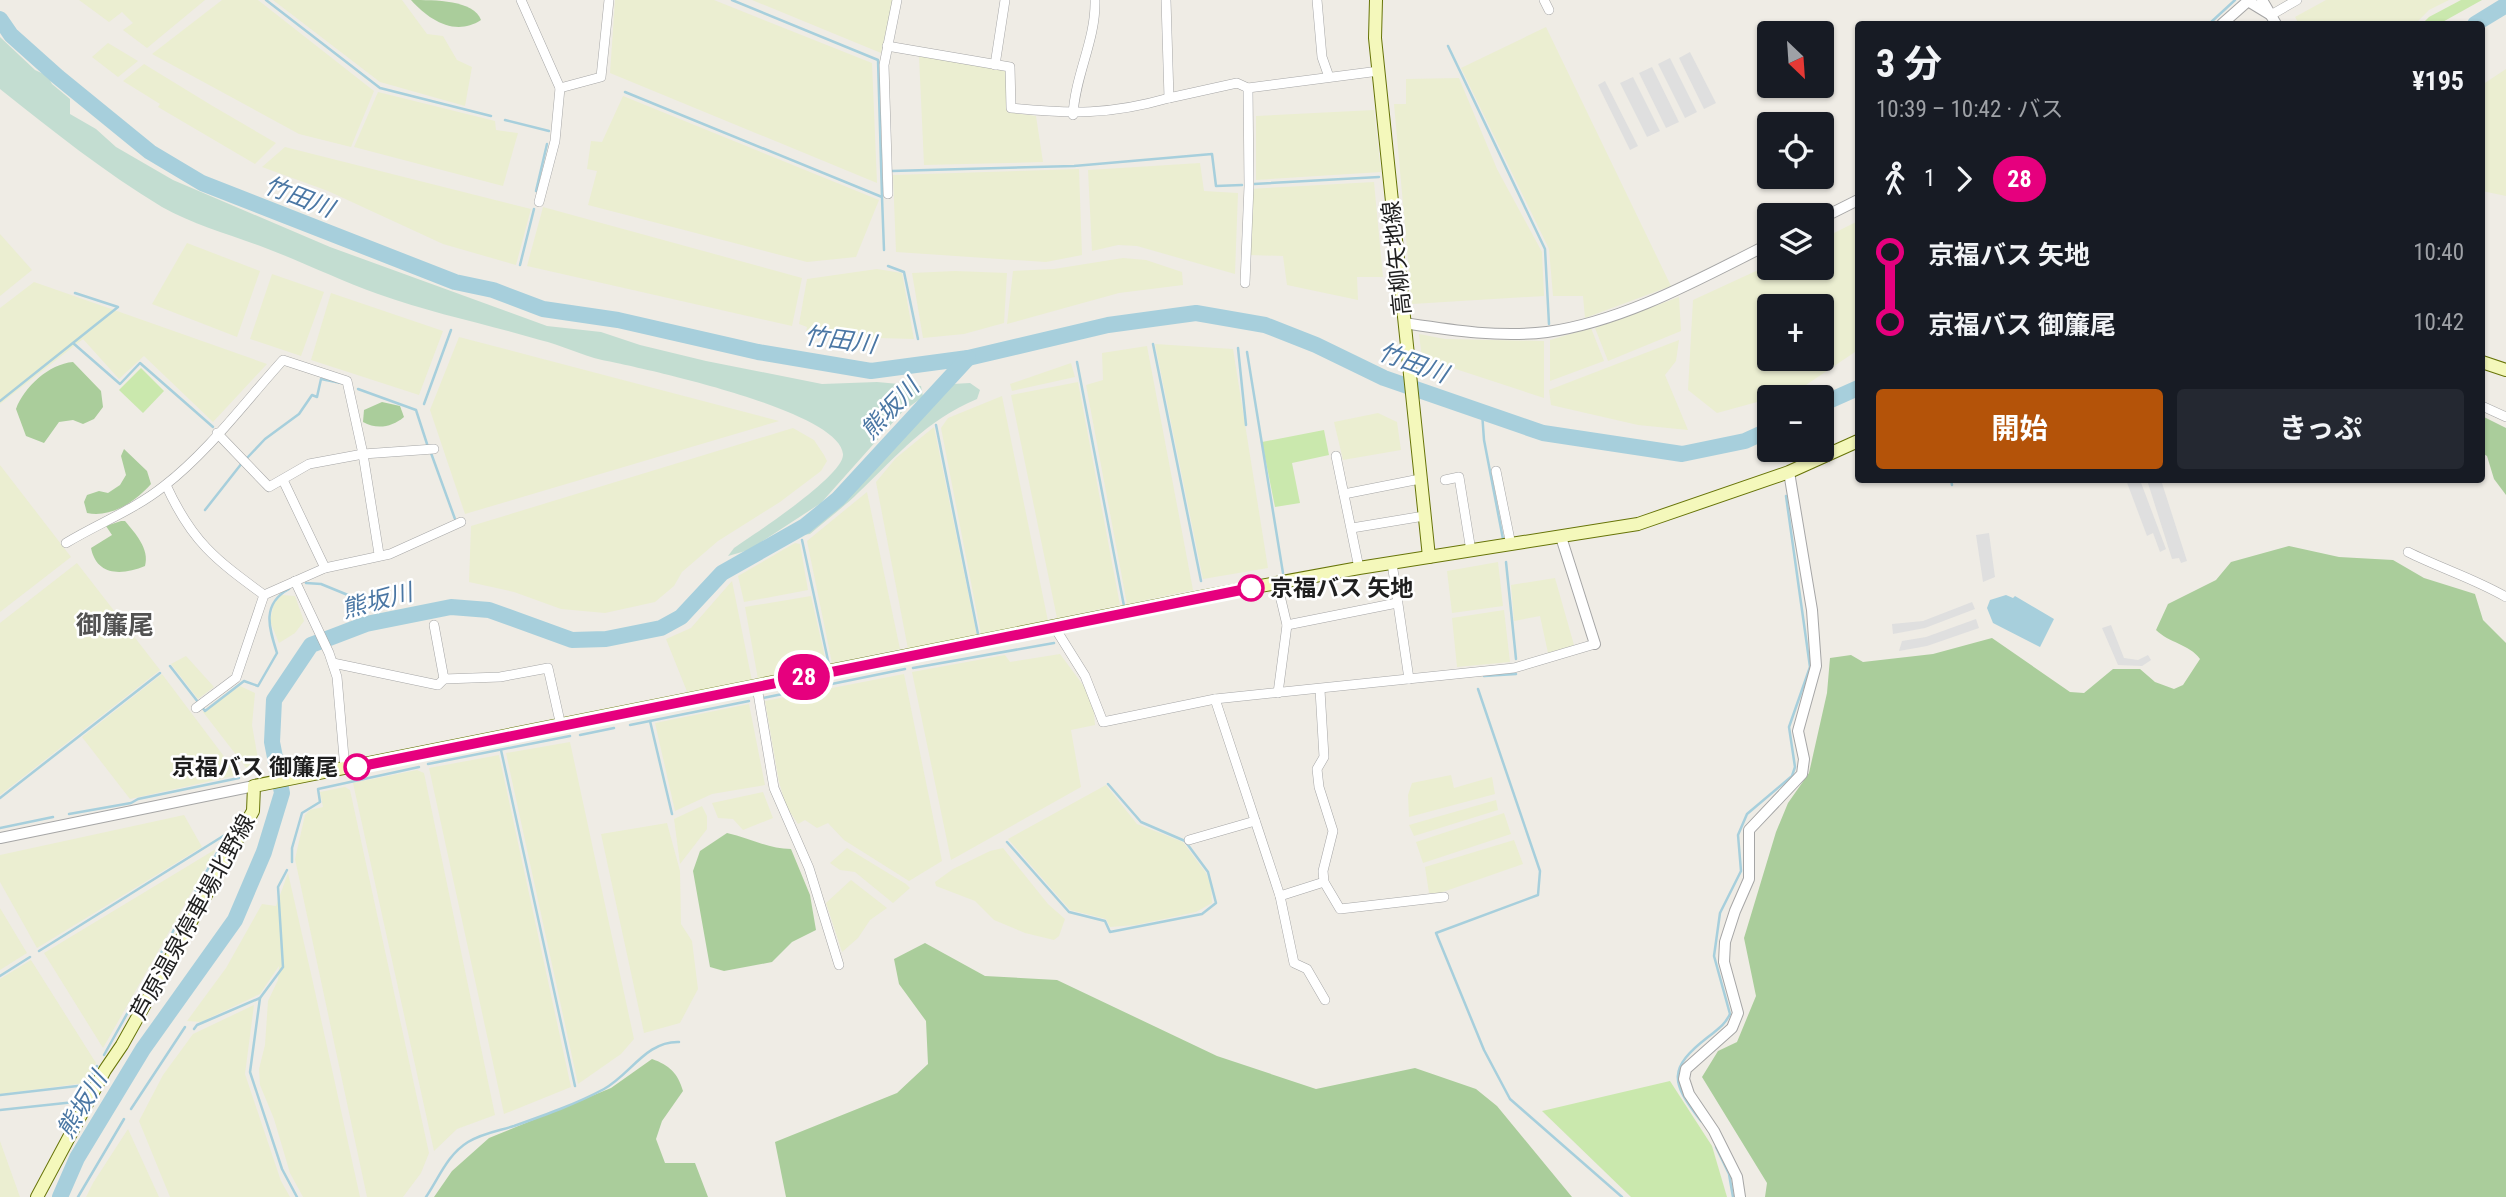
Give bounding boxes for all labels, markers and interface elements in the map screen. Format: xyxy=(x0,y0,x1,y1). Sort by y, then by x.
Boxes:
north arrow xyxy=(1757,21,1834,98)
map controls xyxy=(1757,21,1834,462)
text: 3 分 xyxy=(1876,42,1942,86)
text: ¥195 xyxy=(2412,66,2464,96)
text: 10:39 – 10:42 · バス xyxy=(1876,96,2063,123)
button: locate xyxy=(1757,112,1834,189)
icon: walk xyxy=(1876,160,1914,198)
icon: forward xyxy=(1945,160,1983,198)
text: 1 xyxy=(1924,165,1935,192)
text: 28 xyxy=(2007,165,2032,193)
water label: 竹田川 xyxy=(260,171,340,224)
street label: 高柳矢地線 xyxy=(1378,199,1416,317)
button: layers xyxy=(1757,203,1834,280)
text: 10:40 xyxy=(2413,239,2464,266)
text: 京福バス 矢地 xyxy=(1928,240,2090,270)
button: + xyxy=(1757,294,1834,371)
text: 10:42 xyxy=(2413,309,2464,336)
text: 京福バス 御簾尾 xyxy=(1928,310,2116,340)
water label: 竹田川 xyxy=(802,321,881,359)
water label: 竹田川 xyxy=(1374,338,1454,389)
water label: 熊坂川 xyxy=(855,371,927,445)
button: − xyxy=(1757,385,1834,462)
button: 開始 xyxy=(1876,389,2163,469)
button: きっぷ xyxy=(2177,389,2464,469)
marker: 京福バス 矢地 xyxy=(1238,575,1264,601)
place label: 京福バス 矢地 xyxy=(1270,575,1413,602)
water label: 熊坂川 xyxy=(339,577,418,624)
district label: 御簾尾 xyxy=(76,610,154,640)
line badge: 28 xyxy=(772,654,836,700)
text: 28 xyxy=(792,663,816,691)
place label: 京福バス 御簾尾 xyxy=(172,754,338,781)
marker: 京福バス 御簾尾 xyxy=(344,754,370,780)
street label: 芦原温泉停車場北野線 xyxy=(125,810,261,1024)
water label: 熊坂川 xyxy=(51,1064,114,1143)

